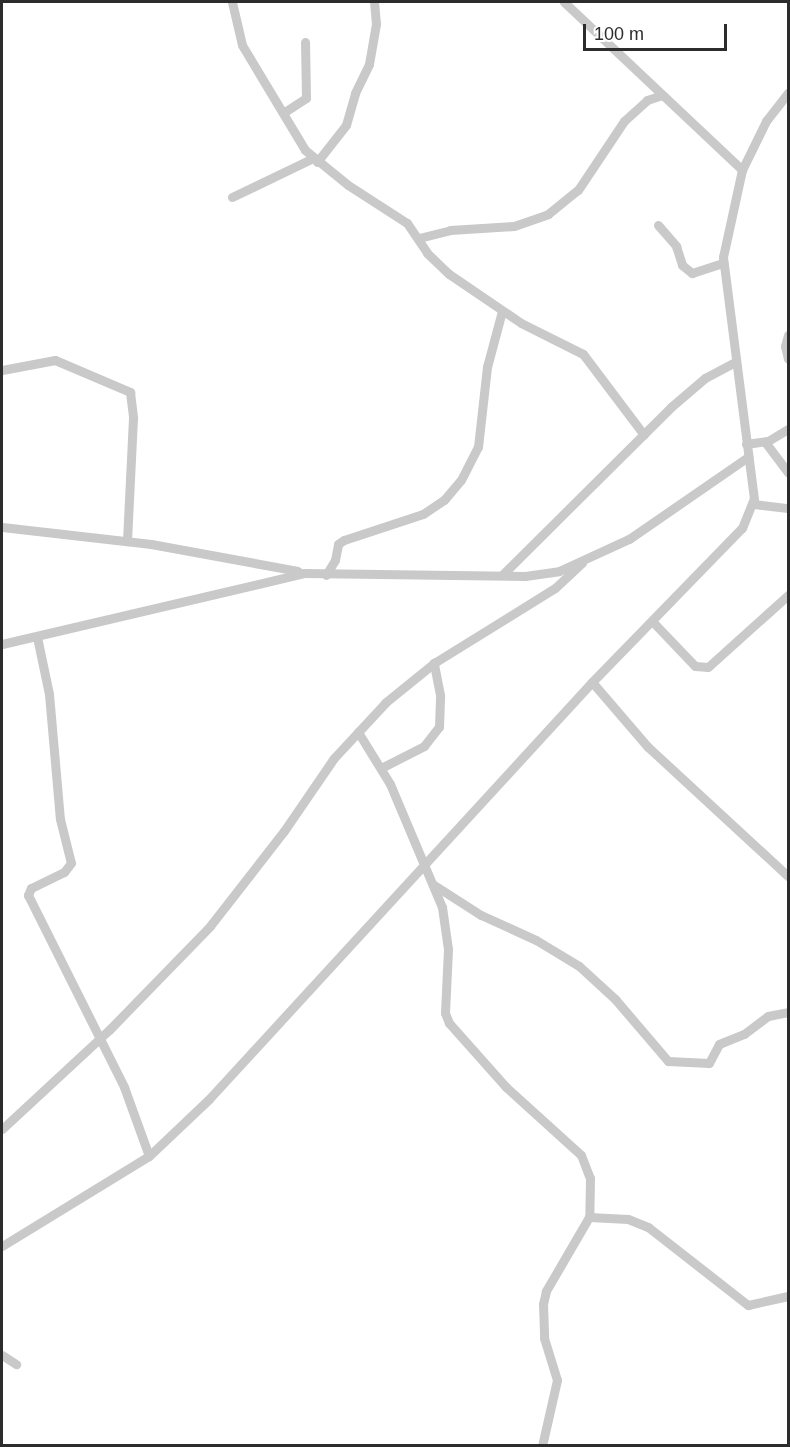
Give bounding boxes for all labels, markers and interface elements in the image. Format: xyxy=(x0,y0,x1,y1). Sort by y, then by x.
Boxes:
scale bar xyxy=(586,12,730,50)
text: 100 m xyxy=(594,24,644,44)

